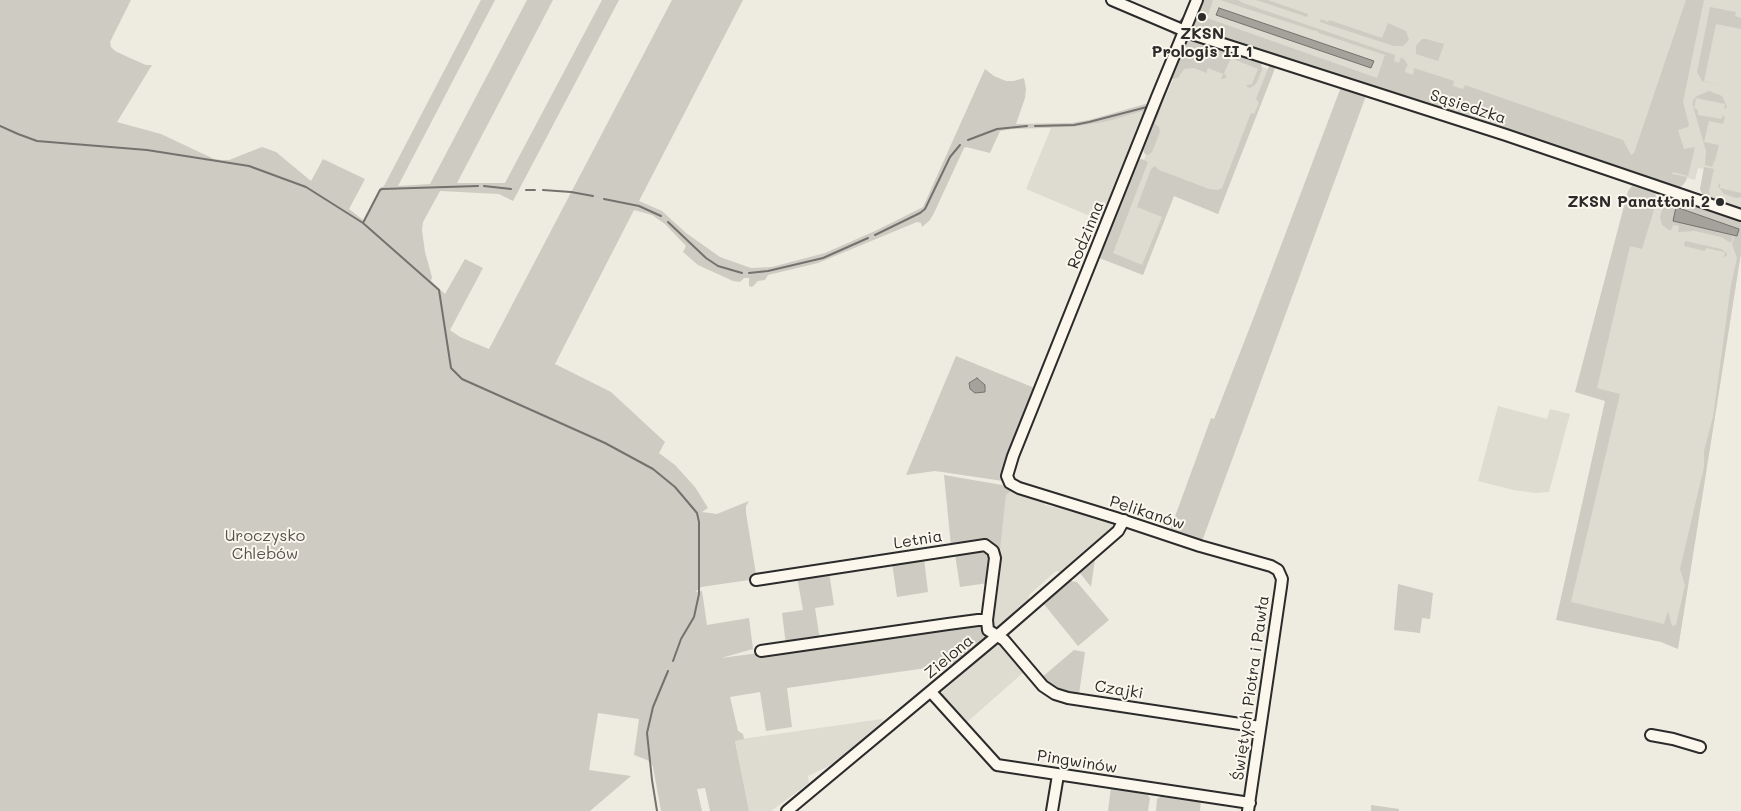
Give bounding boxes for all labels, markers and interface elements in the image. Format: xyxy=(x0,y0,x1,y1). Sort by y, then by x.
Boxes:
marker: ZKSN Prologis II 1 xyxy=(1196,11,1208,23)
place label: ZKSN Prologis II 1 xyxy=(1152,24,1252,62)
street label: Sąsiedzka xyxy=(1427,86,1509,128)
place label: ZKSN Panattoni 2 xyxy=(1567,192,1710,212)
marker: ZKSN Panattoni 2 xyxy=(1714,196,1726,208)
street label: Rodzinna xyxy=(1064,198,1108,272)
street label: Pelikanów xyxy=(1107,492,1187,534)
park label: Uroczysko Chlebów xyxy=(225,526,305,564)
street label: Letnia xyxy=(892,527,944,553)
street label: Świętych Piotra i Pawła xyxy=(1229,594,1273,782)
street label: Zielona xyxy=(921,631,977,683)
street label: Czajki xyxy=(1093,677,1145,703)
street label: Pingwinów xyxy=(1036,746,1118,778)

